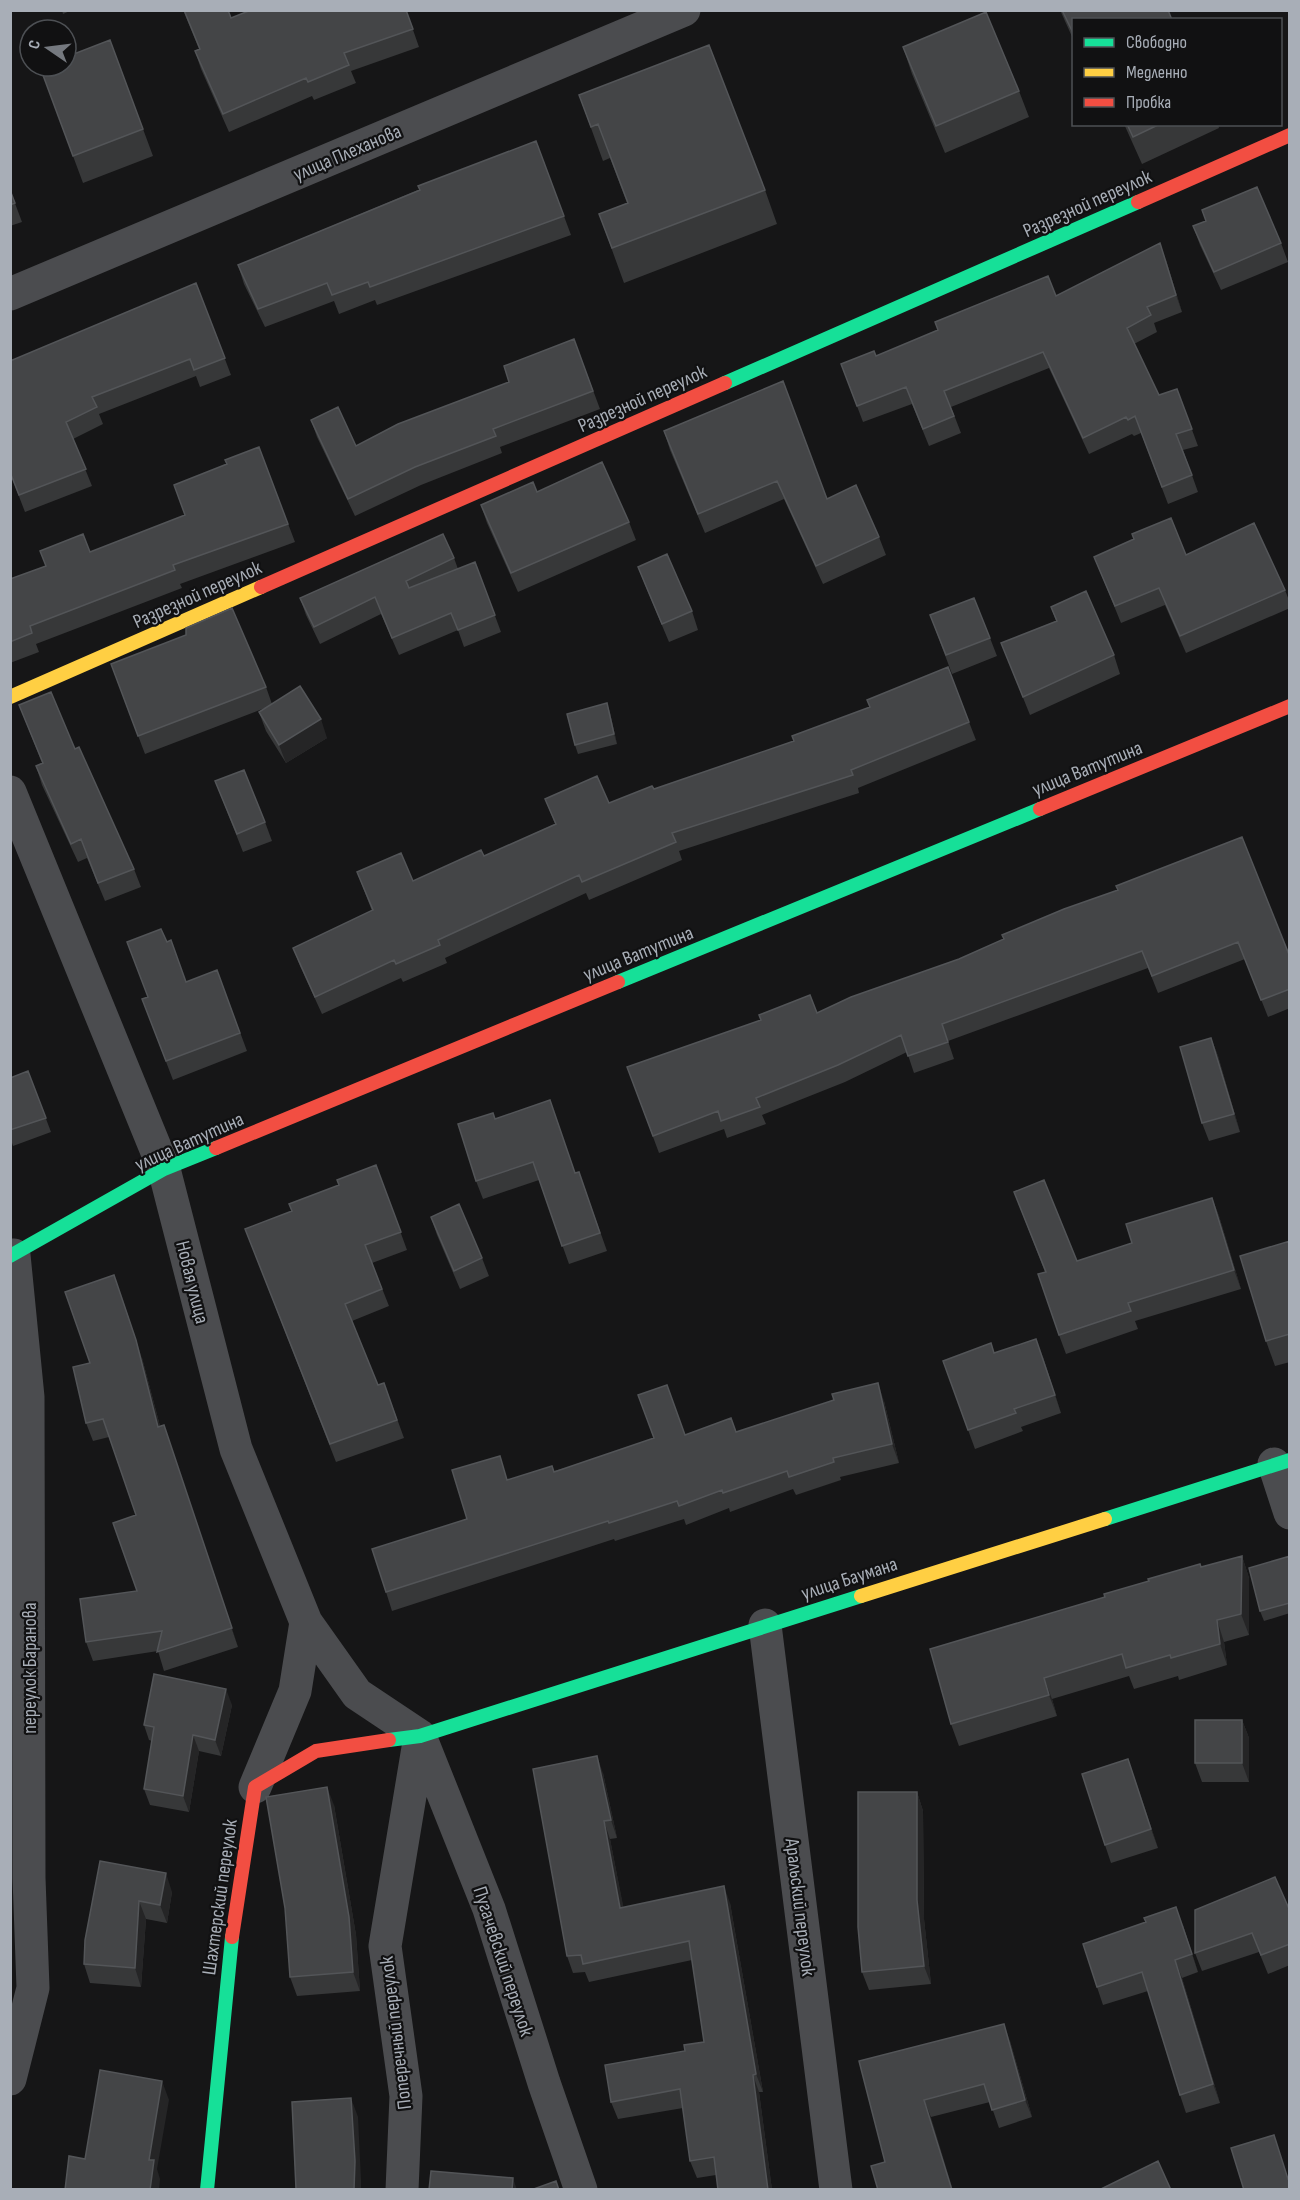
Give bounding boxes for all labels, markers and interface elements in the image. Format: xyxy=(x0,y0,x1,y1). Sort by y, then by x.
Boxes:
north arrow xyxy=(18,18,78,78)
legend xyxy=(1072,18,1282,126)
text: Свободно xyxy=(1126,32,1187,53)
text: С xyxy=(25,38,45,51)
text: Медленно xyxy=(1126,62,1188,83)
text: Пробка xyxy=(1126,92,1171,113)
street label: улица Плеханова xyxy=(290,119,405,186)
street label: Разрезной переулок xyxy=(1019,165,1156,243)
street label: Разрезной переулок xyxy=(574,360,711,438)
street label: Разрезной переулок xyxy=(129,556,266,634)
street label: улица Ватутина xyxy=(1029,736,1146,802)
street label: улица Ватутина xyxy=(580,921,697,987)
street label: улица Ватутина xyxy=(131,1107,248,1177)
street label: Новая улица xyxy=(170,1238,214,1326)
street label: улица Баумана xyxy=(798,1552,900,1606)
street label: переулок Баранова xyxy=(18,1602,42,1734)
street label: Шахтерский переулок xyxy=(197,1817,243,1977)
street label: Аральский переулок xyxy=(780,1836,820,1978)
street label: Пугачевский переулок xyxy=(468,1883,539,2040)
street label: Поперечный переулок xyxy=(375,1954,417,2111)

